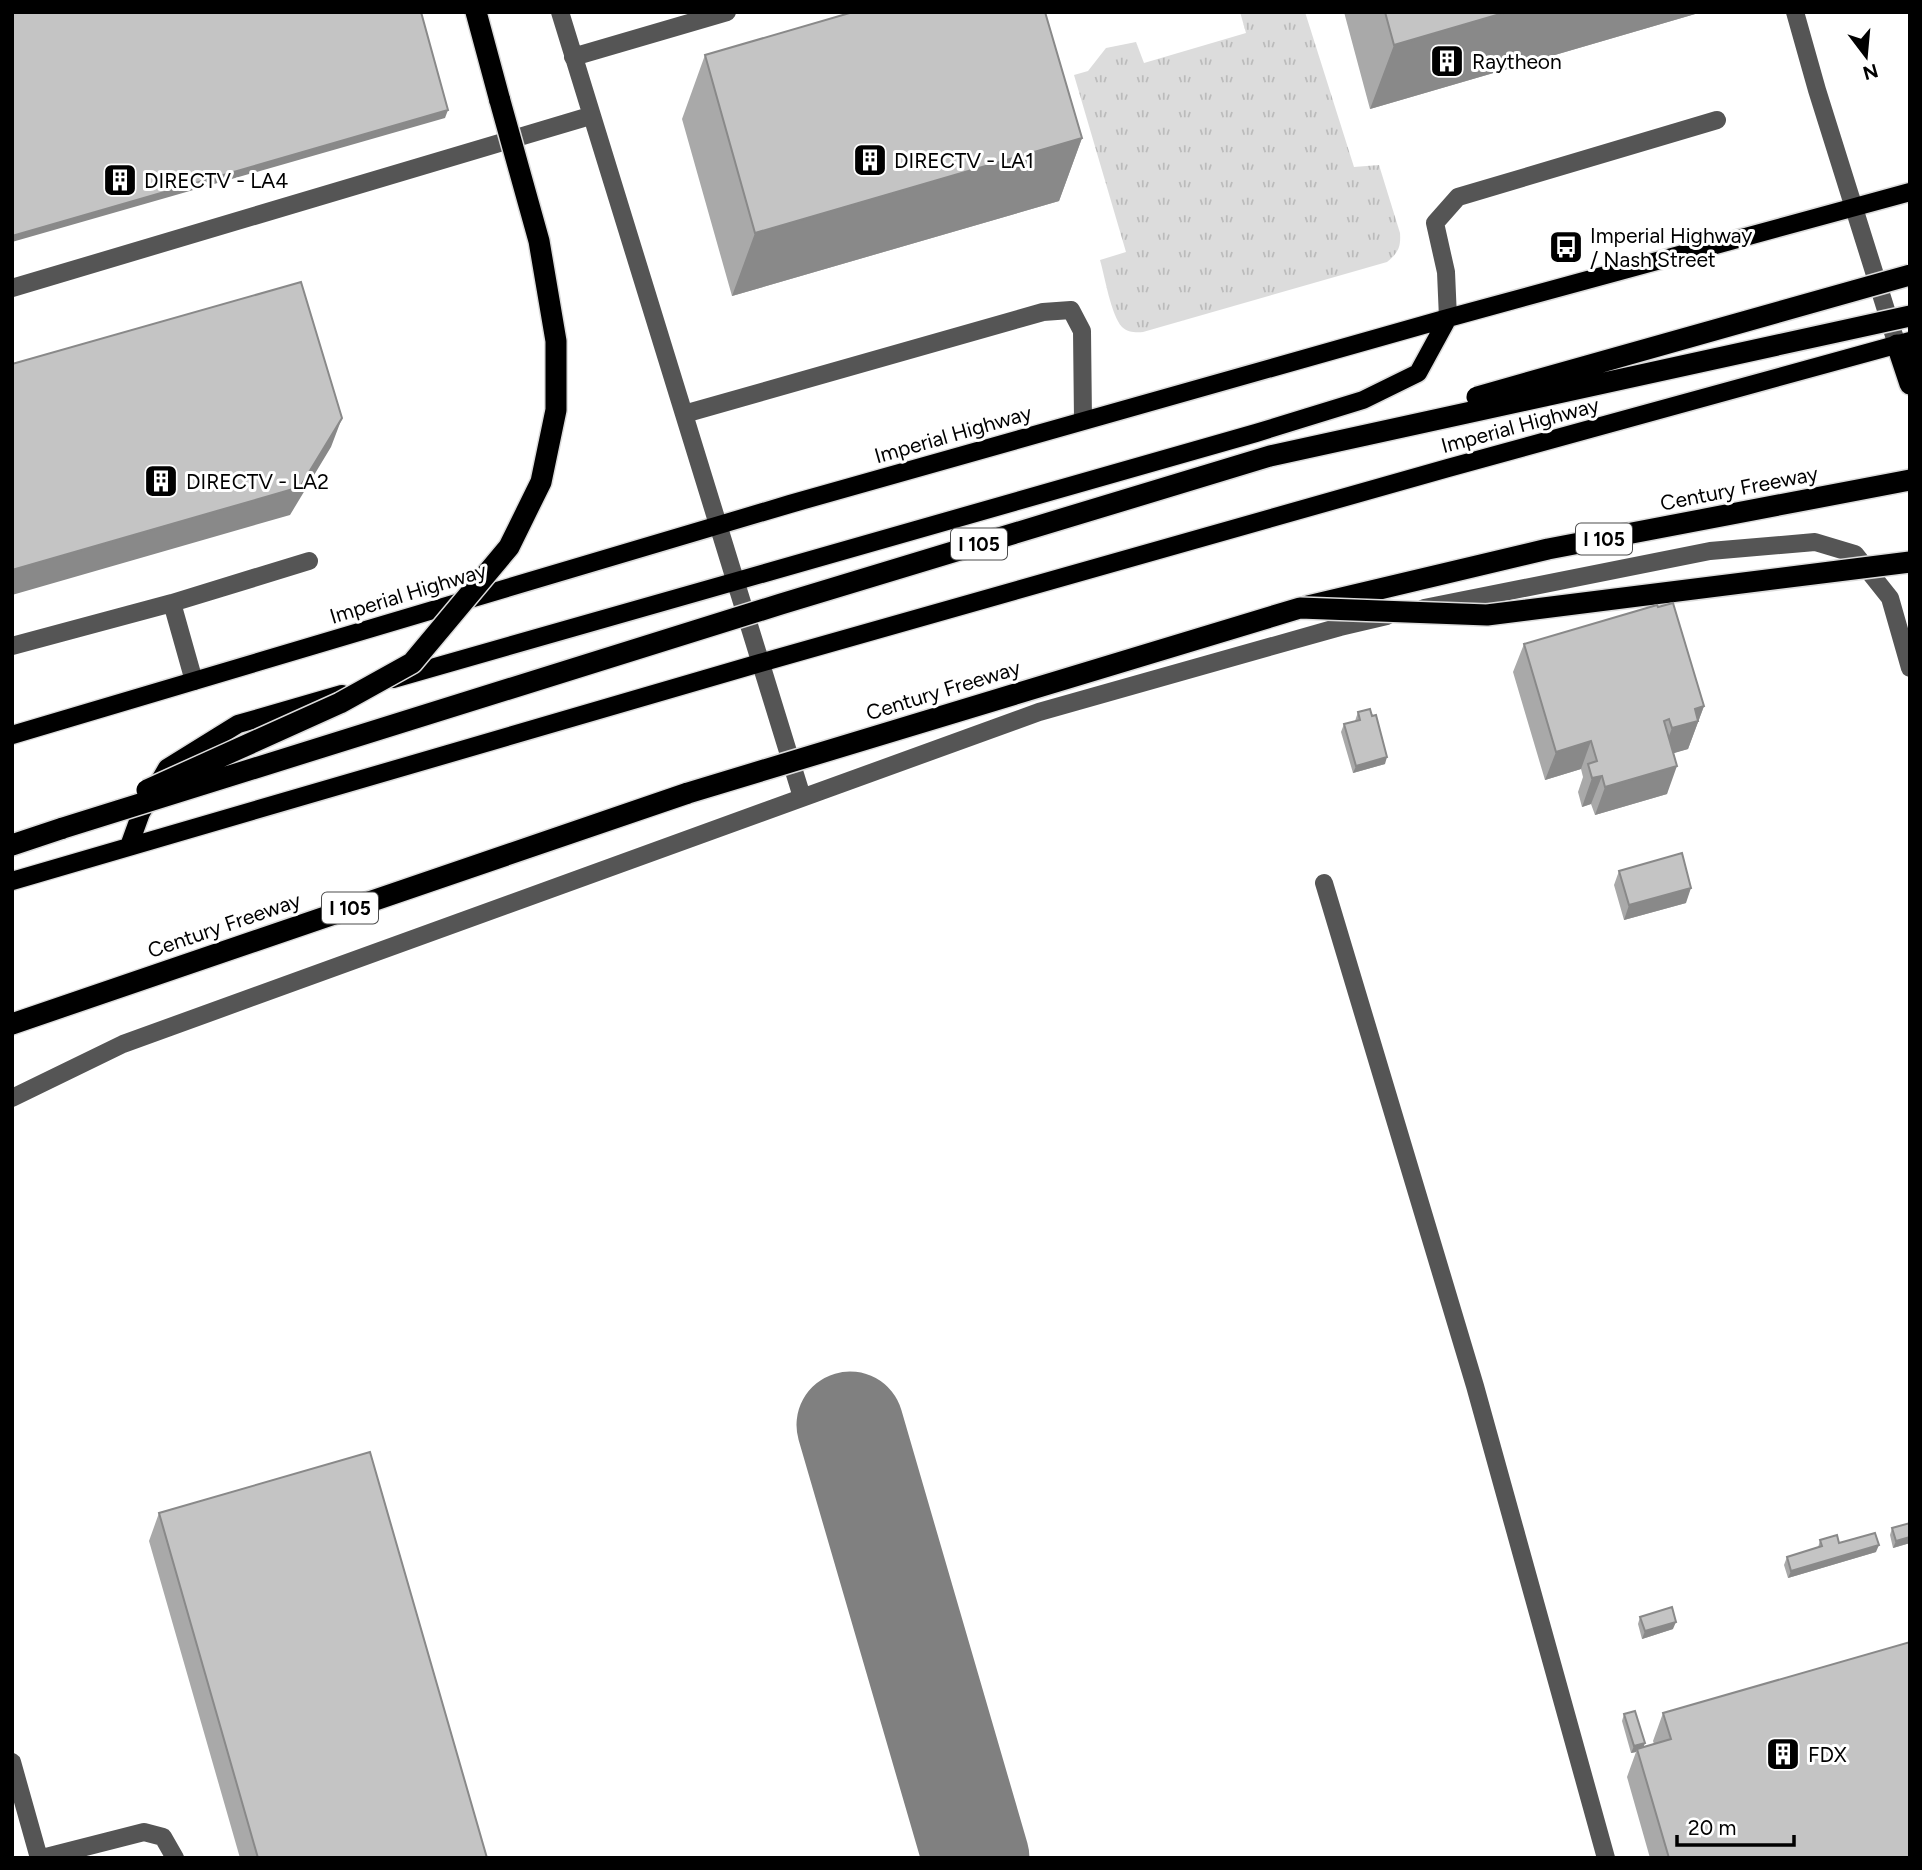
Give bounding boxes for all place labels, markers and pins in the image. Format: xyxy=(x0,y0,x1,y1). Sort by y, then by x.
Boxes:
building icon: Raytheon xyxy=(1428,42,1466,80)
place label: Raytheon xyxy=(1472,49,1562,74)
building icon: DIRECTV - LA1 xyxy=(851,141,889,179)
place label: DIRECTV - LA1 xyxy=(894,148,1034,173)
building icon: DIRECTV - LA4 xyxy=(101,161,139,199)
place label: DIRECTV - LA4 xyxy=(144,168,288,193)
place label: Imperial Highway / Nash Street xyxy=(1590,223,1752,272)
bus stop icon: Imperial Highway / Nash Street xyxy=(1547,228,1585,266)
building icon: DIRECTV - LA2 xyxy=(142,462,180,500)
place label: DIRECTV - LA2 xyxy=(186,469,329,494)
building icon: FDX xyxy=(1764,1735,1802,1773)
place label: FDX xyxy=(1808,1742,1847,1767)

